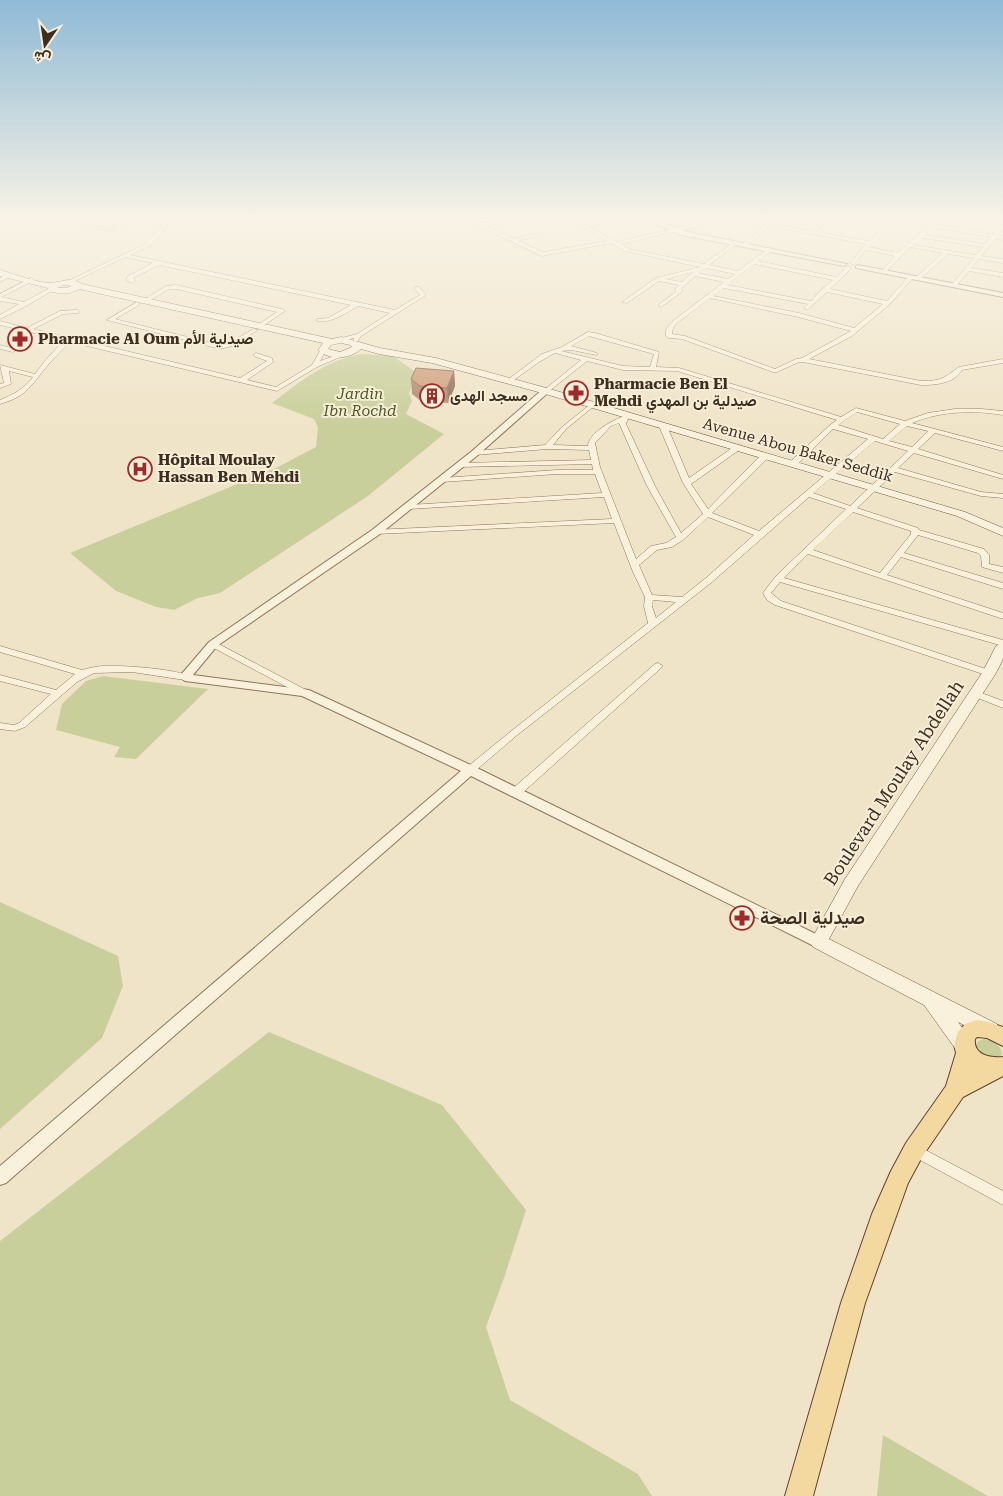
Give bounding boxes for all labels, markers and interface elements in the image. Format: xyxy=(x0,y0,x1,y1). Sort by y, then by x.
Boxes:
north arrow xyxy=(20,20,70,70)
text: ش xyxy=(32,47,52,67)
pharmacy icon: Pharmacie Al Oum صيدلية الأم xyxy=(7,326,33,352)
place label: Pharmacie Al Oum صيدلية الأم xyxy=(38,330,254,349)
place label: Pharmacie Ben El Mehdi صيدلية بن المهدي xyxy=(594,375,757,414)
pharmacy icon: Pharmacie Ben El Mehdi صيدلية بن المهدي xyxy=(563,380,589,406)
building icon: مسجد الهدى xyxy=(419,383,445,409)
park label: Jardin Ibn Rochd xyxy=(323,385,396,420)
place label: مسجد الهدى xyxy=(450,387,528,405)
street label: Avenue Abou Baker Seddik xyxy=(701,414,896,486)
place label: Hôpital Moulay Hassan Ben Mehdi xyxy=(158,451,299,486)
hospital icon: Hôpital Moulay Hassan Ben Mehdi xyxy=(127,456,153,482)
street label: Boulevard Moulay Abdellah xyxy=(819,676,968,889)
pharmacy icon: صيدلية الصحة xyxy=(729,905,755,931)
place label: صيدلية الصحة xyxy=(760,907,865,929)

